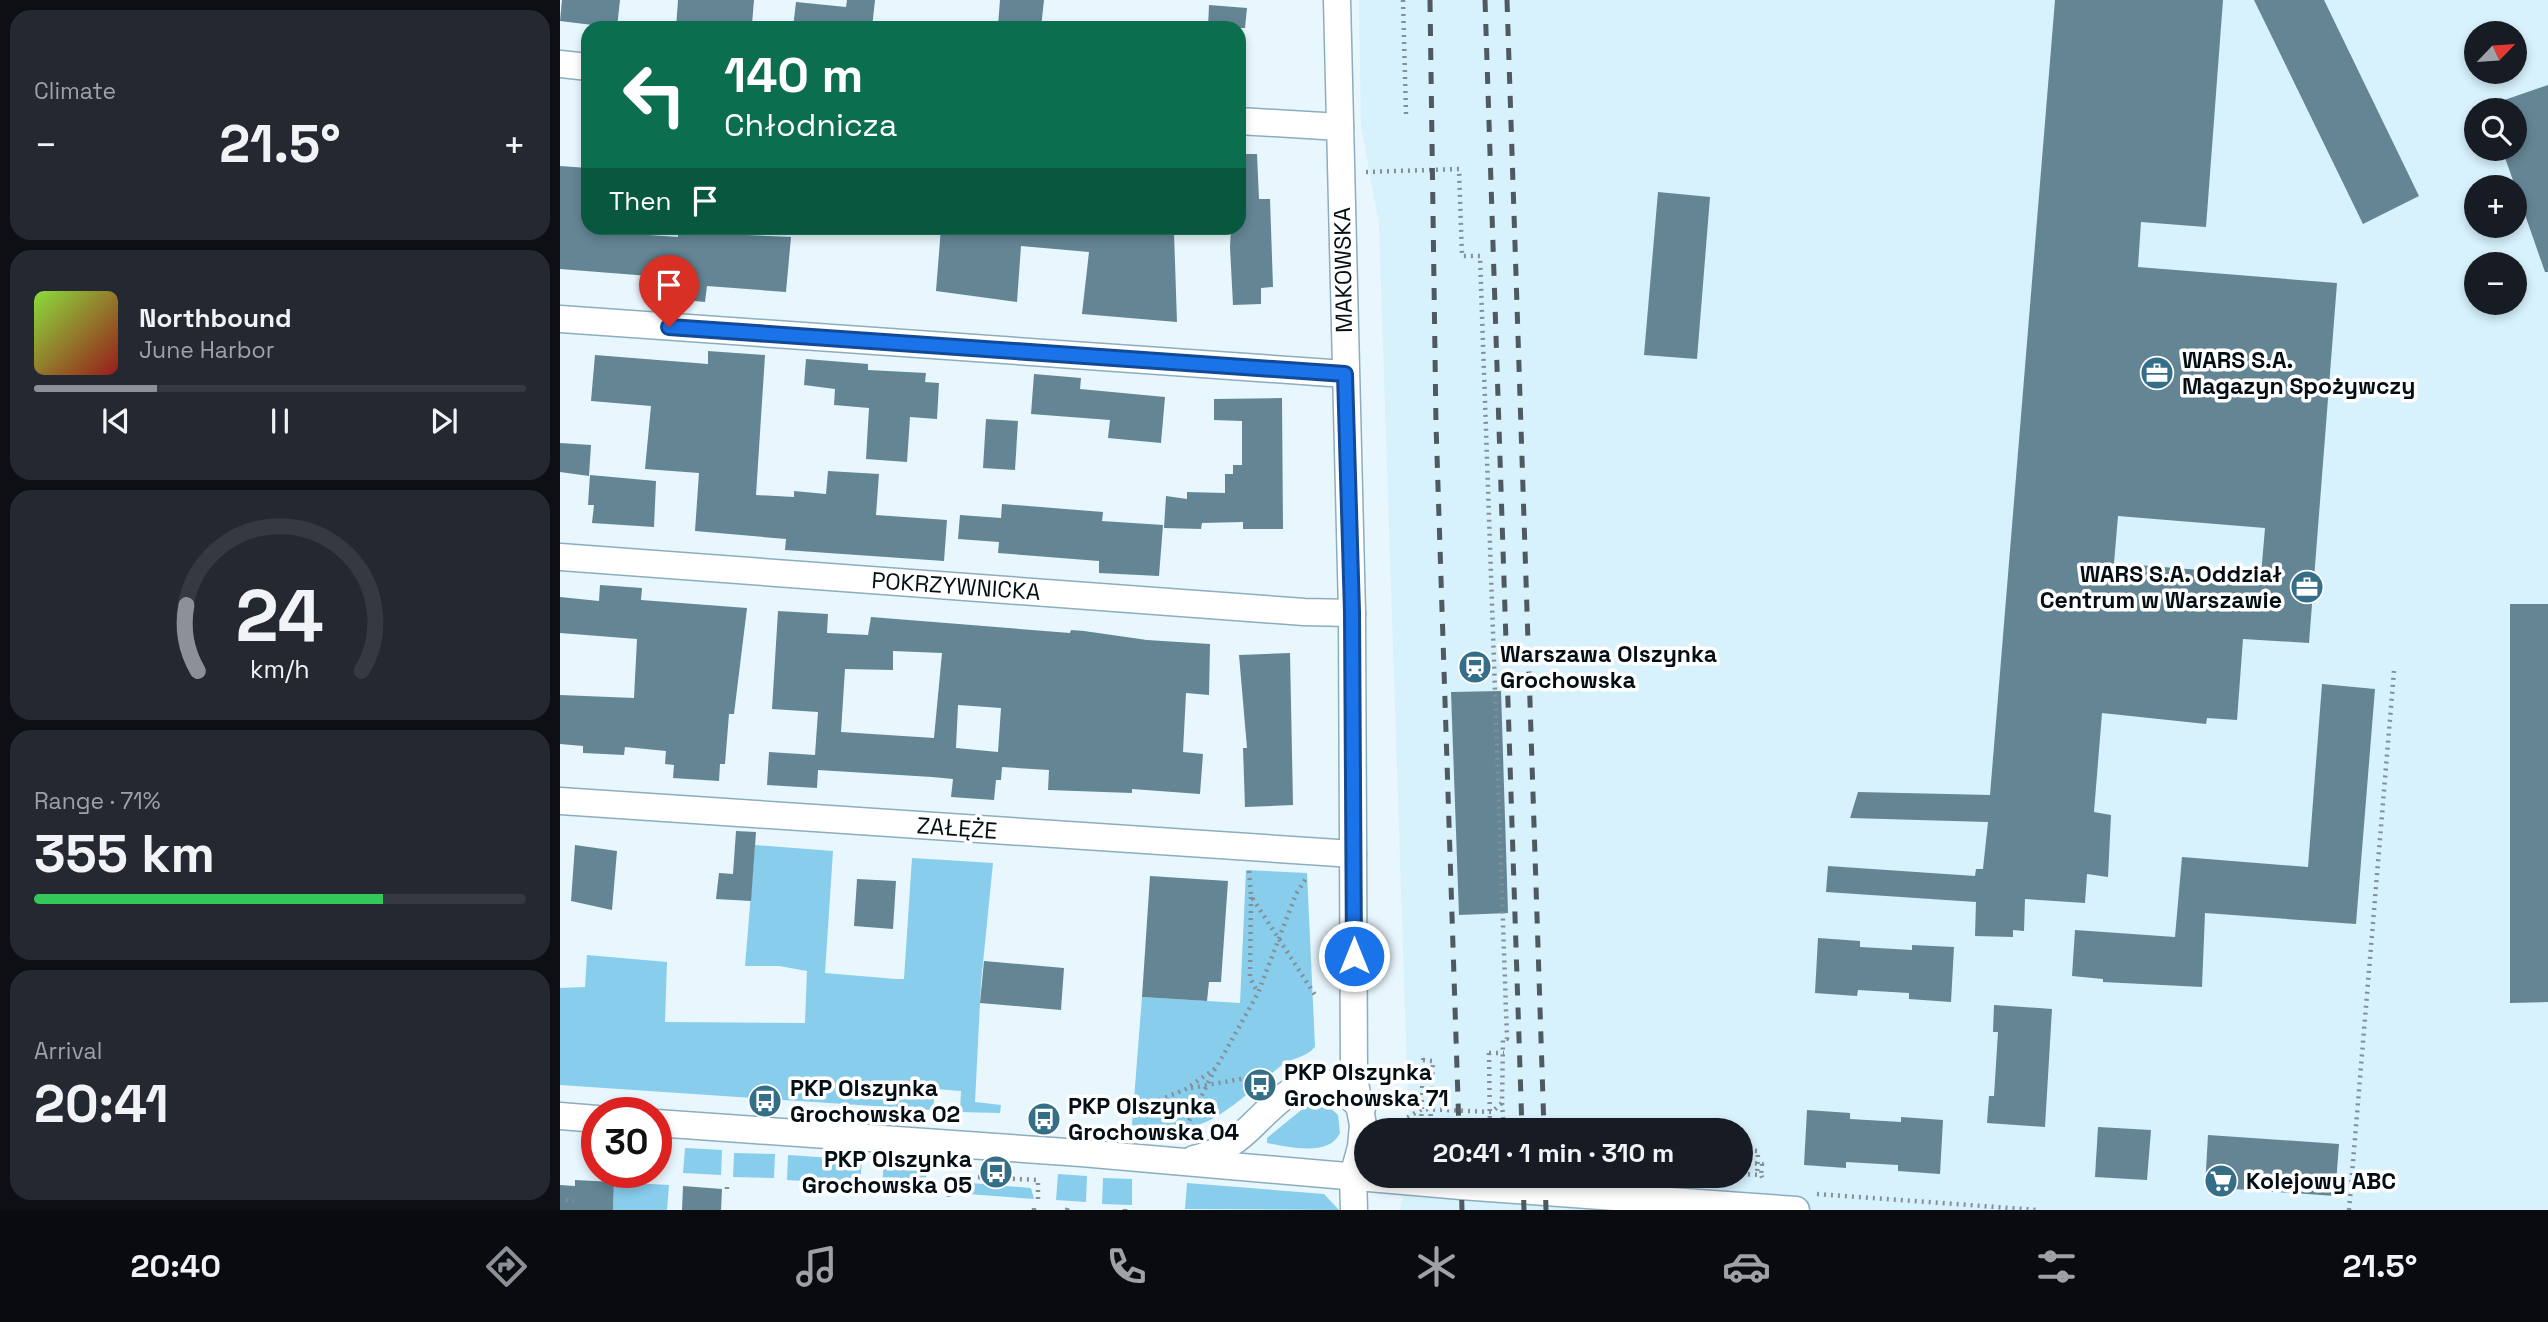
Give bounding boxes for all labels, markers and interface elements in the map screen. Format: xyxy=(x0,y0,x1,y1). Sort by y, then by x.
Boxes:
north arrow xyxy=(2464,21,2527,84)
map controls xyxy=(2464,21,2527,315)
text: 140 m xyxy=(724,44,863,106)
icon: left xyxy=(609,49,700,140)
text: Climate xyxy=(34,76,116,106)
button: search xyxy=(2464,98,2527,161)
text: Chłodnicza xyxy=(724,105,897,145)
text: 21.5° xyxy=(219,111,341,177)
text: − xyxy=(34,121,58,169)
text: + xyxy=(502,121,526,169)
button: + xyxy=(2464,175,2527,238)
icon: arrive xyxy=(686,182,724,220)
text: Then xyxy=(609,184,672,218)
street label: MAKOWSKA xyxy=(1327,207,1359,333)
button: − xyxy=(2464,252,2527,315)
pin xyxy=(639,255,699,327)
icon: arrive xyxy=(650,266,688,304)
text: Northbound xyxy=(139,301,292,335)
text: June Harbor xyxy=(139,335,274,365)
place label: WARS S.A. Magazyn Spożywczy xyxy=(2182,345,2415,401)
office icon: WARS S.A. Magazyn Spożywczy xyxy=(2138,354,2176,392)
icon: previous xyxy=(97,402,135,440)
icon: pause xyxy=(261,402,299,440)
icon: next xyxy=(425,402,463,440)
place label: WARS S.A. Oddział Centrum w Warszawie xyxy=(2040,559,2282,615)
street label: POKRZYWNICKA xyxy=(870,565,1042,607)
office icon: WARS S.A. Oddział Centrum w Warszawie xyxy=(2288,568,2326,606)
text: 24 xyxy=(236,569,324,662)
place label: Warszawa Olszynka Grochowska xyxy=(1500,639,1717,695)
station icon: Warszawa Olszynka Grochowska xyxy=(1456,648,1494,686)
text: km/h xyxy=(250,653,310,685)
text: Range · 71% xyxy=(34,786,160,816)
street label: ZAŁĘŻE xyxy=(916,810,998,846)
text: 355 km xyxy=(34,821,215,887)
position arrow xyxy=(1317,919,1391,993)
text: Arrival xyxy=(34,1036,102,1066)
place label: PKP Olszynka Grochowska 71 xyxy=(1284,1057,1449,1113)
bus stop icon: PKP Olszynka Grochowska 71 xyxy=(1241,1066,1279,1104)
text: 20:41 xyxy=(34,1071,169,1137)
place label: PKP Olszynka Grochowska 02 xyxy=(790,1073,960,1129)
bus stop icon: PKP Olszynka Grochowska 02 xyxy=(746,1082,784,1120)
place label: PKP Olszynka Grochowska 04 xyxy=(1068,1091,1240,1147)
speed limit sign: 30 xyxy=(581,1097,672,1188)
bus stop icon: PKP Olszynka Grochowska 04 xyxy=(1025,1100,1063,1138)
text: 20:41 · 1 min · 310 m xyxy=(1433,1136,1674,1170)
place label: PKP Olszynka Grochowska 05 xyxy=(802,1144,972,1200)
bus stop icon: PKP Olszynka Grochowska 05 xyxy=(977,1153,1015,1191)
supermarket icon: Kolejowy ABC xyxy=(2202,1162,2240,1200)
place label: Kolejowy ABC xyxy=(2246,1166,2396,1196)
icon: directions xyxy=(482,1242,531,1291)
icon: music xyxy=(792,1242,841,1291)
icon: phone xyxy=(1102,1242,1151,1291)
icon: climate xyxy=(1412,1242,1461,1291)
icon: car xyxy=(1722,1242,1771,1291)
icon: filters xyxy=(2032,1242,2081,1291)
text: 20:40 xyxy=(131,1246,221,1286)
text: 21.5° xyxy=(2343,1246,2417,1286)

